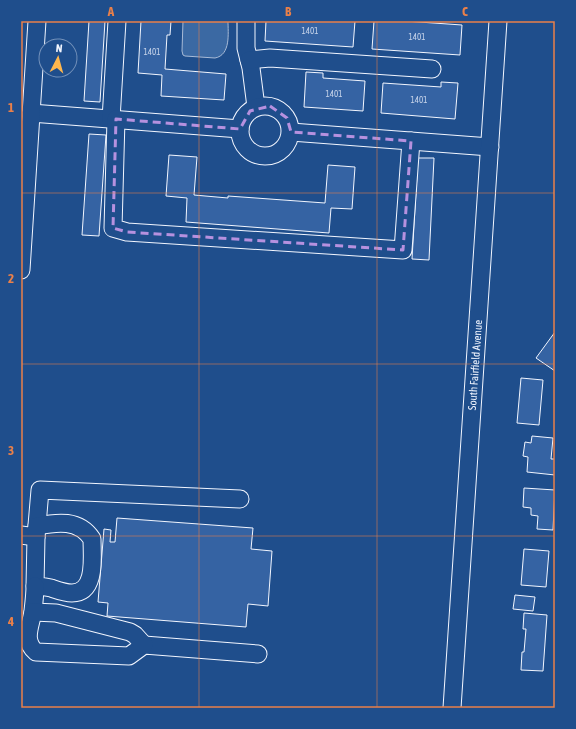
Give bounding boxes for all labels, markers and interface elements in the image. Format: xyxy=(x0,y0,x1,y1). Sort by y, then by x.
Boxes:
text: A xyxy=(107,4,115,19)
text: B xyxy=(285,4,292,19)
text: C xyxy=(462,4,468,19)
house number: 1401 xyxy=(302,26,318,36)
house number: 1401 xyxy=(409,32,425,42)
north arrow xyxy=(38,38,78,78)
text: N xyxy=(55,42,63,54)
house number: 1401 xyxy=(144,47,160,57)
house number: 1401 xyxy=(326,89,342,99)
house number: 1401 xyxy=(411,95,427,105)
text: 1 xyxy=(8,100,14,115)
text: 2 xyxy=(8,271,14,286)
street label: South Fairfield Avenue xyxy=(466,319,484,411)
text: 3 xyxy=(8,443,14,458)
text: 4 xyxy=(7,614,14,629)

